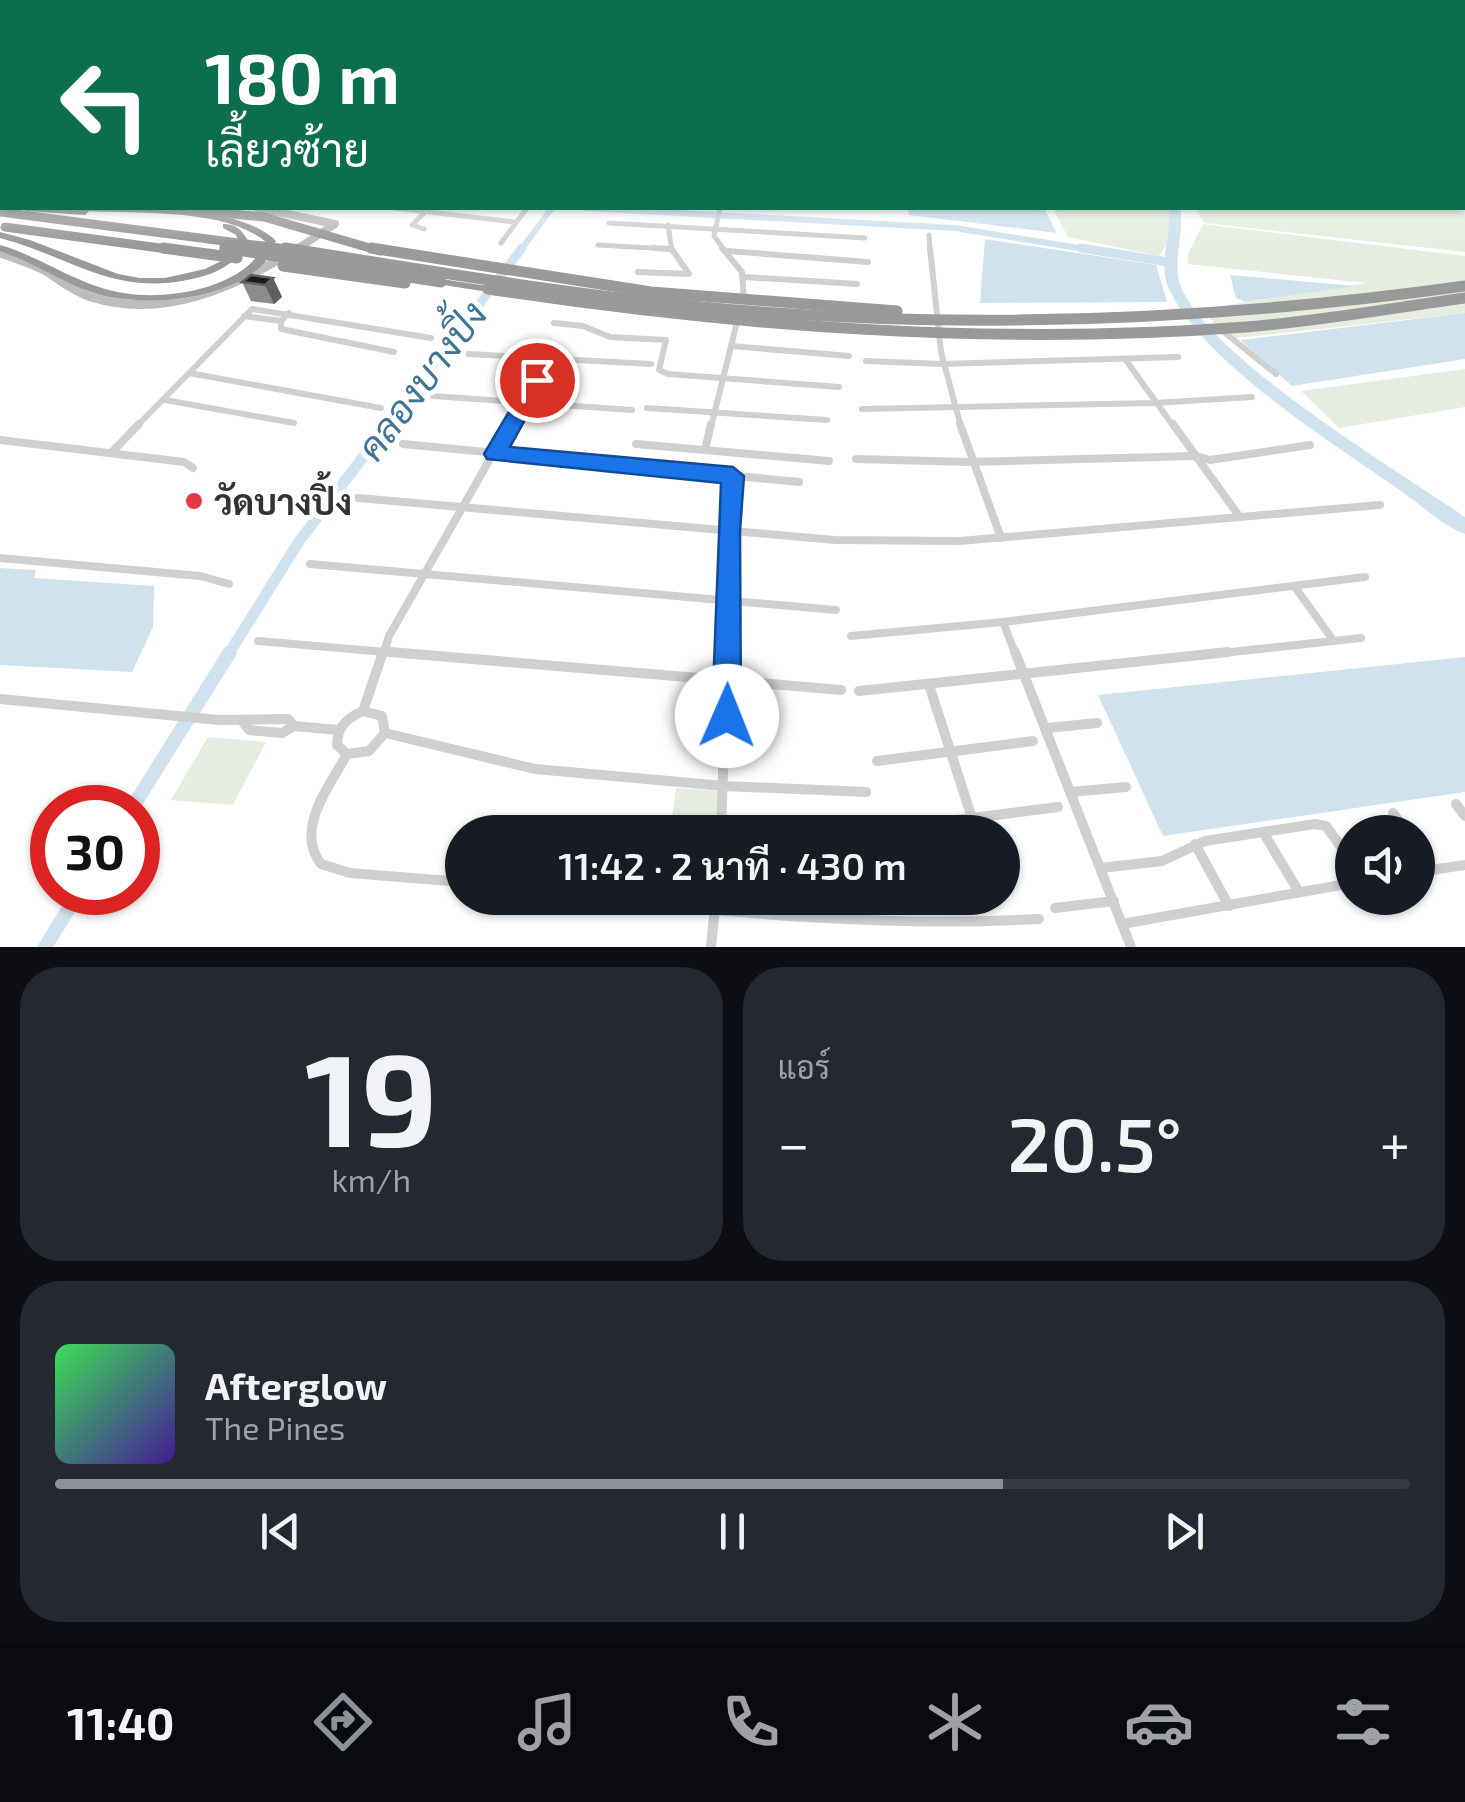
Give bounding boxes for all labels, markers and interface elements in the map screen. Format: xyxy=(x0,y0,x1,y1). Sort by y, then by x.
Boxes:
text: 180 m xyxy=(205,34,400,118)
icon: left xyxy=(40,40,170,170)
text: เลี้ยวซ้าย xyxy=(205,122,369,176)
water label: คลองบางปิ้ง xyxy=(338,285,496,468)
pin xyxy=(495,338,580,423)
icon: arrive xyxy=(510,353,565,408)
place label: วัดบางปิ้ง xyxy=(214,471,352,522)
marker: วัดบางปิ้ง xyxy=(183,490,205,512)
position arrow xyxy=(675,664,779,768)
speed limit sign: 30 xyxy=(30,785,160,915)
map controls xyxy=(1335,815,1435,915)
button: sound xyxy=(1335,815,1435,915)
text: 11:42 · 2 นาที · 430 m xyxy=(558,842,907,888)
text: 19 xyxy=(305,1017,438,1173)
text: แอร์ xyxy=(778,1047,830,1085)
text: 20.5° xyxy=(1007,1097,1182,1187)
text: − xyxy=(778,1109,810,1175)
text: + xyxy=(1380,1109,1410,1175)
text: km/h xyxy=(332,1160,411,1198)
text: Afterglow xyxy=(205,1362,387,1408)
text: The Pines xyxy=(205,1408,345,1446)
icon: previous xyxy=(253,1504,308,1559)
icon: pause xyxy=(705,1504,760,1559)
icon: next xyxy=(1157,1504,1212,1559)
icon: directions xyxy=(308,1687,378,1757)
icon: music xyxy=(512,1687,582,1757)
icon: phone xyxy=(716,1687,786,1757)
icon: climate xyxy=(920,1687,990,1757)
icon: car xyxy=(1124,1687,1194,1757)
icon: filters xyxy=(1328,1687,1398,1757)
text: 11:40 xyxy=(67,1695,174,1749)

